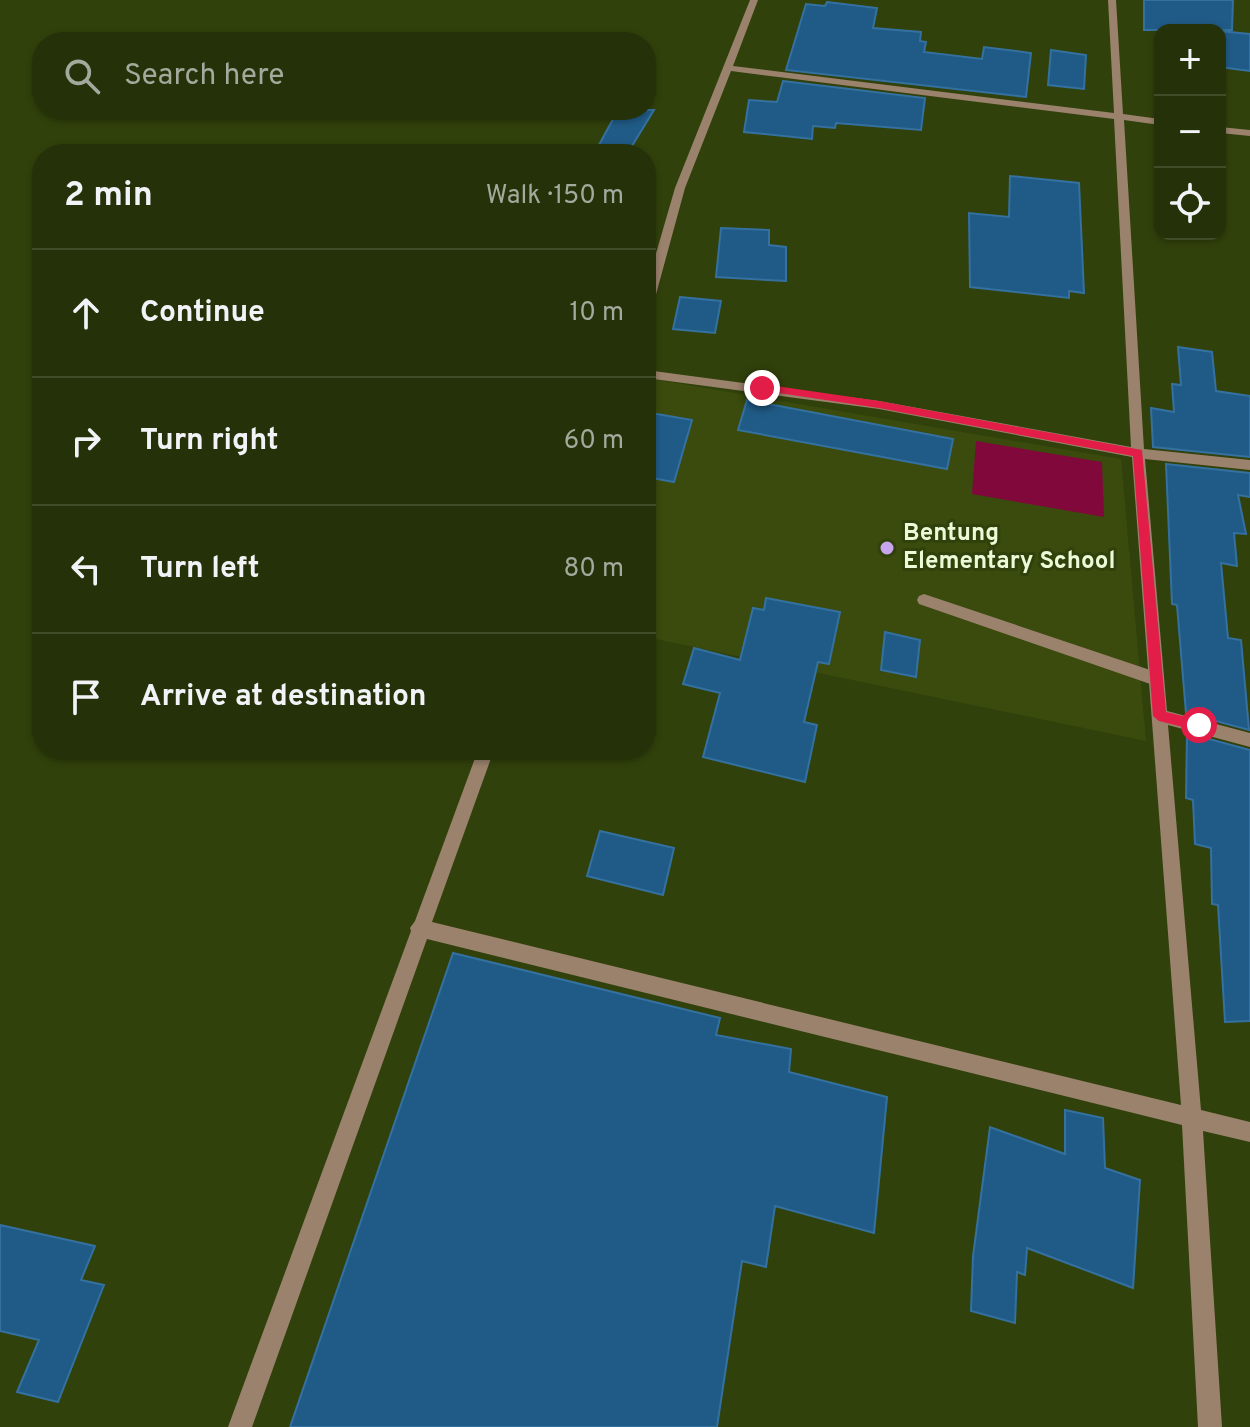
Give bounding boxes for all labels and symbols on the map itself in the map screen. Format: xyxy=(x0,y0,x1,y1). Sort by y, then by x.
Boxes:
route end xyxy=(744,370,780,406)
place label: Bentung Elementary School xyxy=(903,519,1115,577)
marker: Bentung Elementary School xyxy=(878,539,896,557)
route start xyxy=(1181,707,1217,743)

